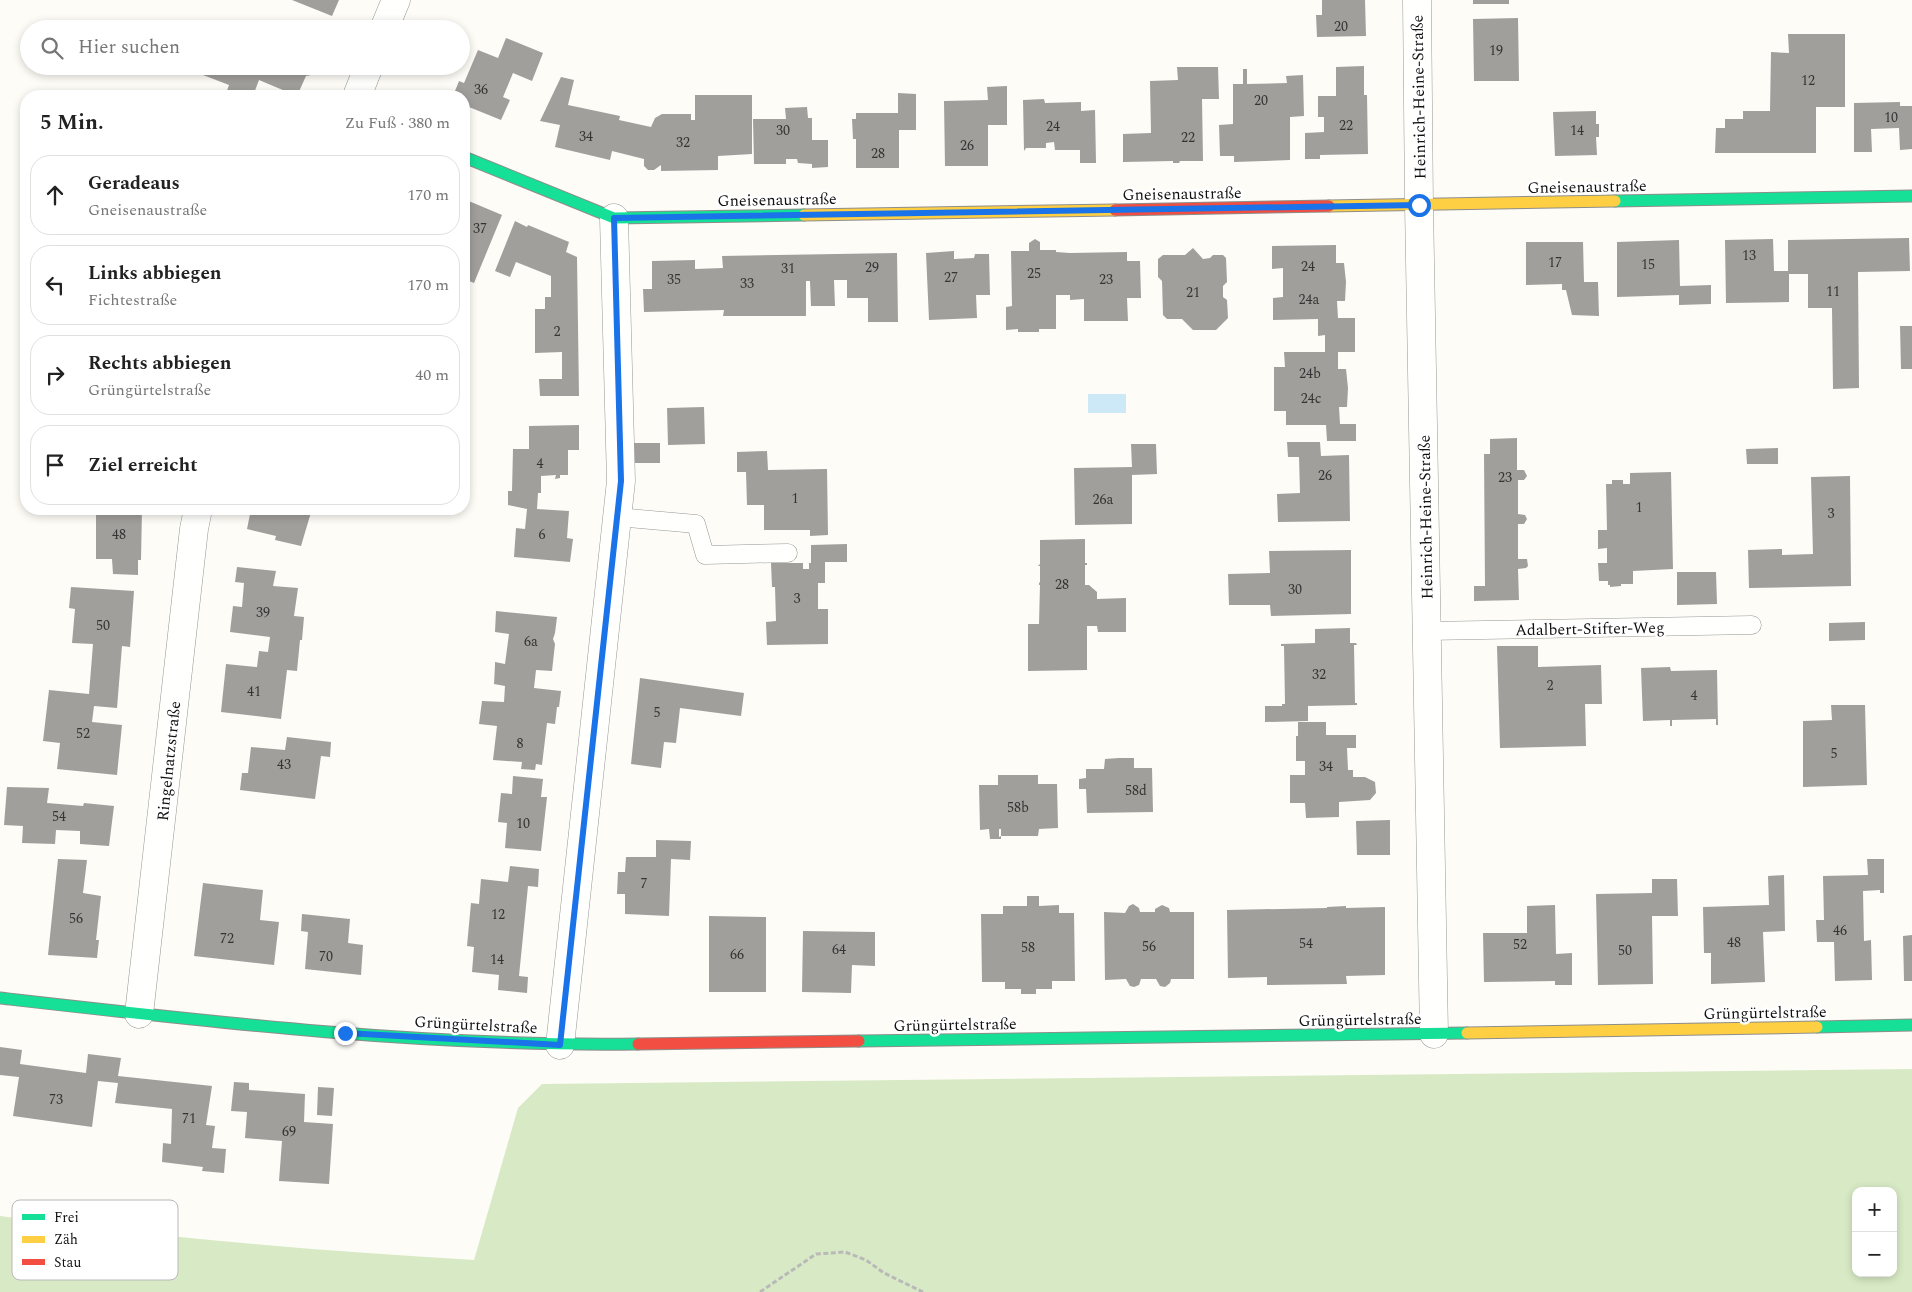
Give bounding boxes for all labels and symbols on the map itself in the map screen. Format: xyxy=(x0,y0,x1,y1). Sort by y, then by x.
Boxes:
street label: Heinrich-Heine-Straße xyxy=(1406,15,1432,179)
house number: 20 xyxy=(1334,16,1348,37)
house number: 19 xyxy=(1489,40,1503,61)
house number: 12 xyxy=(1801,70,1815,91)
house number: 36 xyxy=(474,79,488,100)
house number: 20 xyxy=(1254,90,1268,111)
house number: 10 xyxy=(1884,107,1898,128)
house number: 22 xyxy=(1339,115,1353,136)
house number: 24 xyxy=(1046,116,1060,137)
house number: 30 xyxy=(776,120,790,141)
house number: 14 xyxy=(1570,120,1584,141)
house number: 34 xyxy=(579,126,593,147)
house number: 22 xyxy=(1181,127,1195,148)
house number: 32 xyxy=(676,132,690,153)
house number: 26 xyxy=(960,135,974,156)
house number: 28 xyxy=(871,143,885,164)
street label: Gneisenaustraße xyxy=(1527,174,1647,200)
street label: Gneisenaustraße xyxy=(1122,181,1242,207)
street label: Gneisenaustraße xyxy=(717,187,837,213)
route start xyxy=(1408,194,1431,217)
house number: 37 xyxy=(473,218,487,239)
house number: 13 xyxy=(1742,245,1756,266)
house number: 17 xyxy=(1548,252,1562,273)
house number: 15 xyxy=(1641,254,1655,275)
house number: 24 xyxy=(1301,256,1315,277)
house number: 29 xyxy=(865,257,879,278)
house number: 31 xyxy=(781,258,795,279)
house number: 25 xyxy=(1027,263,1041,284)
house number: 27 xyxy=(944,267,958,288)
house number: 35 xyxy=(667,269,681,290)
house number: 23 xyxy=(1099,269,1113,290)
house number: 33 xyxy=(740,273,754,294)
house number: 11 xyxy=(1826,281,1840,302)
house number: 21 xyxy=(1186,282,1200,303)
house number: 24a xyxy=(1299,289,1320,310)
house number: 2 xyxy=(554,321,561,342)
house number: 24b xyxy=(1299,363,1321,384)
house number: 24c xyxy=(1301,388,1322,409)
street label: Heinrich-Heine-Straße xyxy=(1413,435,1439,599)
house number: 4 xyxy=(537,453,544,474)
house number: 26 xyxy=(1318,465,1332,486)
house number: 23 xyxy=(1498,467,1512,488)
house number: 1 xyxy=(792,488,799,509)
house number: 26a xyxy=(1093,489,1114,510)
house number: 1 xyxy=(1636,497,1643,518)
house number: 3 xyxy=(1828,503,1835,524)
house number: 48 xyxy=(112,524,126,545)
house number: 6 xyxy=(539,524,546,545)
house number: 28 xyxy=(1055,574,1069,595)
house number: 30 xyxy=(1288,579,1302,600)
house number: 3 xyxy=(794,588,801,609)
house number: 39 xyxy=(256,602,270,623)
house number: 50 xyxy=(96,615,110,636)
street label: Adalbert-Stifter-Weg xyxy=(1515,616,1665,642)
house number: 6a xyxy=(524,631,538,652)
house number: 32 xyxy=(1312,664,1326,685)
house number: 2 xyxy=(1547,675,1554,696)
house number: 41 xyxy=(247,681,261,702)
house number: 4 xyxy=(1691,685,1698,706)
street label: Ringelnatzstraße xyxy=(151,700,187,822)
house number: 5 xyxy=(654,702,661,723)
house number: 52 xyxy=(76,723,90,744)
house number: 8 xyxy=(517,733,524,754)
house number: 5 xyxy=(1831,743,1838,764)
house number: 43 xyxy=(277,754,291,775)
house number: 34 xyxy=(1319,756,1333,777)
house number: 58d xyxy=(1125,780,1147,801)
house number: 58b xyxy=(1007,797,1029,818)
house number: 54 xyxy=(52,806,66,827)
house number: 10 xyxy=(516,813,530,834)
house number: 7 xyxy=(641,873,648,894)
house number: 12 xyxy=(491,904,505,925)
house number: 56 xyxy=(69,908,83,929)
house number: 46 xyxy=(1833,920,1847,941)
house number: 72 xyxy=(220,928,234,949)
house number: 48 xyxy=(1727,932,1741,953)
house number: 54 xyxy=(1299,933,1313,954)
house number: 52 xyxy=(1513,934,1527,955)
house number: 56 xyxy=(1142,936,1156,957)
house number: 58 xyxy=(1021,937,1035,958)
house number: 64 xyxy=(832,939,846,960)
house number: 50 xyxy=(1618,940,1632,961)
house number: 66 xyxy=(730,944,744,965)
house number: 70 xyxy=(319,946,333,967)
house number: 14 xyxy=(490,949,504,970)
street label: Grüngürtelstraße xyxy=(1703,1000,1827,1026)
street label: Grüngürtelstraße xyxy=(1298,1007,1422,1033)
street label: Grüngürtelstraße xyxy=(414,1010,538,1040)
street label: Grüngürtelstraße xyxy=(893,1012,1017,1038)
route end xyxy=(334,1022,357,1045)
house number: 73 xyxy=(49,1089,63,1110)
house number: 71 xyxy=(182,1108,196,1129)
house number: 69 xyxy=(282,1121,296,1142)
legend xyxy=(12,1200,178,1280)
text: Frei xyxy=(54,1207,79,1228)
text: Zäh xyxy=(54,1229,78,1250)
text: Stau xyxy=(54,1252,81,1273)

